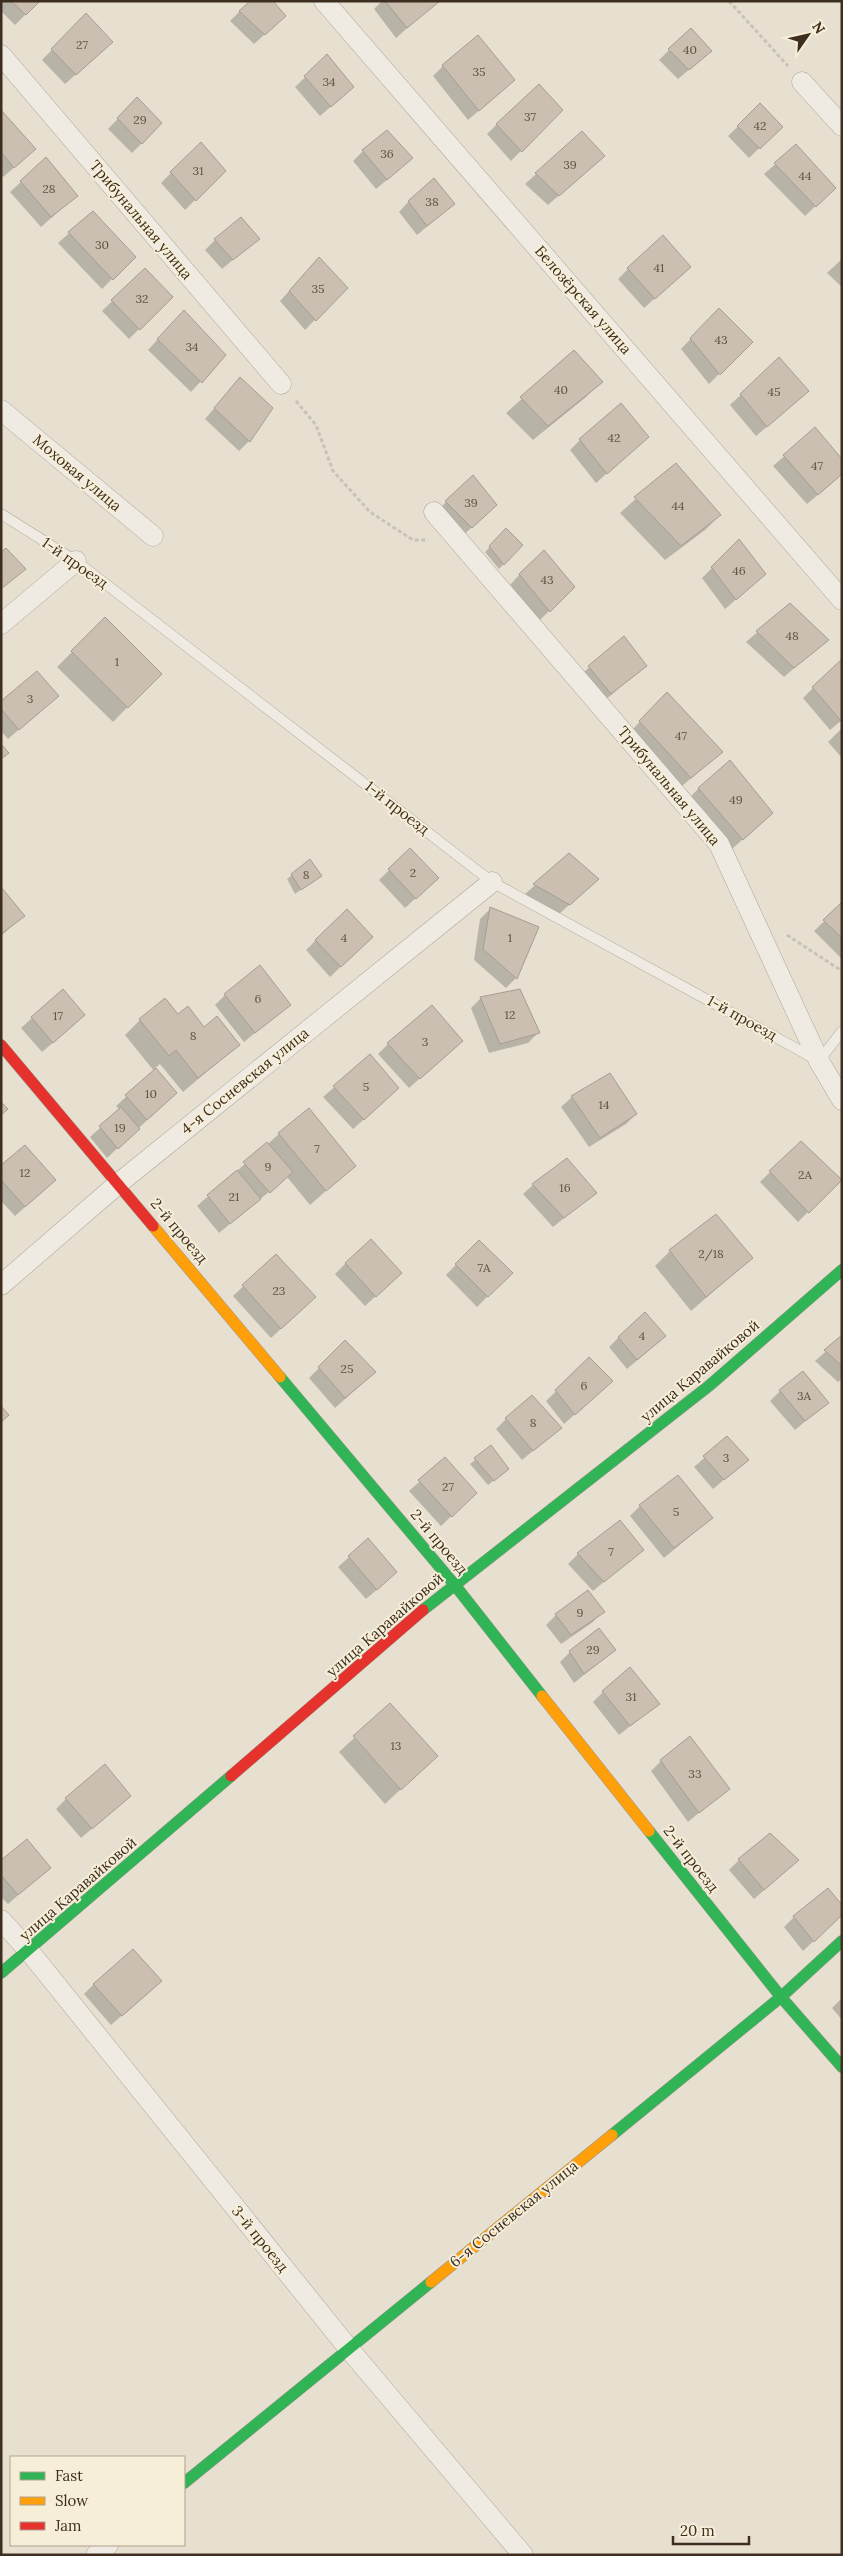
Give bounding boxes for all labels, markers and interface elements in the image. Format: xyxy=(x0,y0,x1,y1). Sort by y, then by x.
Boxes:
north arrow xyxy=(783,10,833,60)
text: N xyxy=(808,18,829,37)
house number: 27 xyxy=(76,37,88,52)
house number: 40 xyxy=(683,42,697,57)
house number: 35 xyxy=(472,64,486,79)
house number: 34 xyxy=(322,74,336,89)
house number: 37 xyxy=(524,109,536,124)
house number: 29 xyxy=(133,112,147,127)
house number: 42 xyxy=(754,118,766,133)
house number: 36 xyxy=(380,146,394,161)
street label: Трибунальная улица xyxy=(86,156,197,283)
house number: 39 xyxy=(563,157,577,172)
house number: 31 xyxy=(192,163,204,178)
house number: 44 xyxy=(798,168,812,183)
house number: 28 xyxy=(42,181,56,196)
house number: 38 xyxy=(425,194,439,209)
house number: 30 xyxy=(95,237,109,252)
street label: Белозёрская улица xyxy=(531,241,636,358)
house number: 41 xyxy=(654,260,664,275)
house number: 35 xyxy=(311,281,325,296)
house number: 32 xyxy=(135,291,149,306)
house number: 43 xyxy=(714,332,728,347)
house number: 34 xyxy=(185,339,199,354)
house number: 40 xyxy=(554,382,568,397)
house number: 45 xyxy=(767,384,781,399)
street label: Моховая улица xyxy=(29,430,126,515)
house number: 42 xyxy=(608,430,620,445)
house number: 47 xyxy=(811,458,823,473)
house number: 39 xyxy=(464,495,478,510)
house number: 44 xyxy=(671,498,685,513)
street label: 1-й проезд xyxy=(38,533,112,592)
house number: 46 xyxy=(732,563,746,578)
house number: 43 xyxy=(540,572,554,587)
house number: 48 xyxy=(785,628,799,643)
house number: 1 xyxy=(115,654,119,669)
house number: 3 xyxy=(27,691,34,706)
street label: Трибунальная улица xyxy=(614,722,725,849)
house number: 47 xyxy=(675,728,687,743)
street label: 1-й проезд xyxy=(361,776,434,839)
house number: 49 xyxy=(729,792,743,807)
house number: 2 xyxy=(410,865,416,880)
house number: 8 xyxy=(303,867,310,882)
house number: 4 xyxy=(341,930,348,945)
house number: 1 xyxy=(508,930,512,945)
house number: 6 xyxy=(255,991,262,1006)
street label: 1-й проезд xyxy=(704,991,781,1045)
house number: 12 xyxy=(505,1007,515,1022)
house number: 17 xyxy=(53,1008,63,1023)
street label: 4-я Сосневская улица xyxy=(177,1023,313,1138)
house number: 8 xyxy=(190,1028,197,1043)
house number: 3 xyxy=(422,1034,429,1049)
house number: 5 xyxy=(363,1079,369,1094)
house number: 10 xyxy=(145,1086,157,1101)
house number: 14 xyxy=(599,1097,610,1112)
house number: 19 xyxy=(114,1120,126,1135)
house number: 7 xyxy=(314,1141,320,1156)
house number: 9 xyxy=(265,1159,272,1174)
house number: 12 xyxy=(20,1165,30,1180)
house number: 2А xyxy=(798,1167,812,1182)
house number: 16 xyxy=(559,1180,571,1195)
house number: 21 xyxy=(229,1189,239,1204)
street label: 2-й проезд xyxy=(147,1194,212,1267)
house number: 2/18 xyxy=(698,1246,724,1262)
house number: 7А xyxy=(478,1260,491,1275)
house number: 23 xyxy=(273,1283,286,1298)
street label: улица Каравайковой xyxy=(636,1315,763,1426)
house number: 4 xyxy=(639,1328,646,1343)
house number: 25 xyxy=(341,1361,353,1376)
house number: 6 xyxy=(581,1378,588,1393)
house number: 3А xyxy=(797,1388,812,1403)
house number: 8 xyxy=(530,1415,537,1430)
house number: 3 xyxy=(723,1450,730,1465)
house number: 27 xyxy=(442,1479,454,1494)
house number: 5 xyxy=(673,1504,679,1519)
street label: 2-й проезд xyxy=(407,1505,472,1578)
house number: 7 xyxy=(608,1544,614,1559)
street label: улица Каравайковой xyxy=(322,1568,447,1681)
house number: 9 xyxy=(577,1605,584,1620)
house number: 29 xyxy=(586,1642,600,1657)
house number: 31 xyxy=(625,1689,637,1704)
house number: 13 xyxy=(390,1738,402,1753)
house number: 33 xyxy=(688,1766,702,1781)
street label: 2-й проезд xyxy=(659,1822,723,1896)
street label: улица Каравайковой xyxy=(15,1832,140,1945)
street label: 6-я Сосневская улица xyxy=(446,2156,582,2271)
street label: 3-й проезд xyxy=(228,2202,293,2276)
legend xyxy=(10,2456,185,2546)
text: Fast xyxy=(55,2466,83,2485)
text: Slow xyxy=(55,2491,88,2510)
scale bar xyxy=(673,2514,749,2546)
text: Jam xyxy=(54,2516,82,2535)
text: 20 m xyxy=(680,2521,715,2540)

